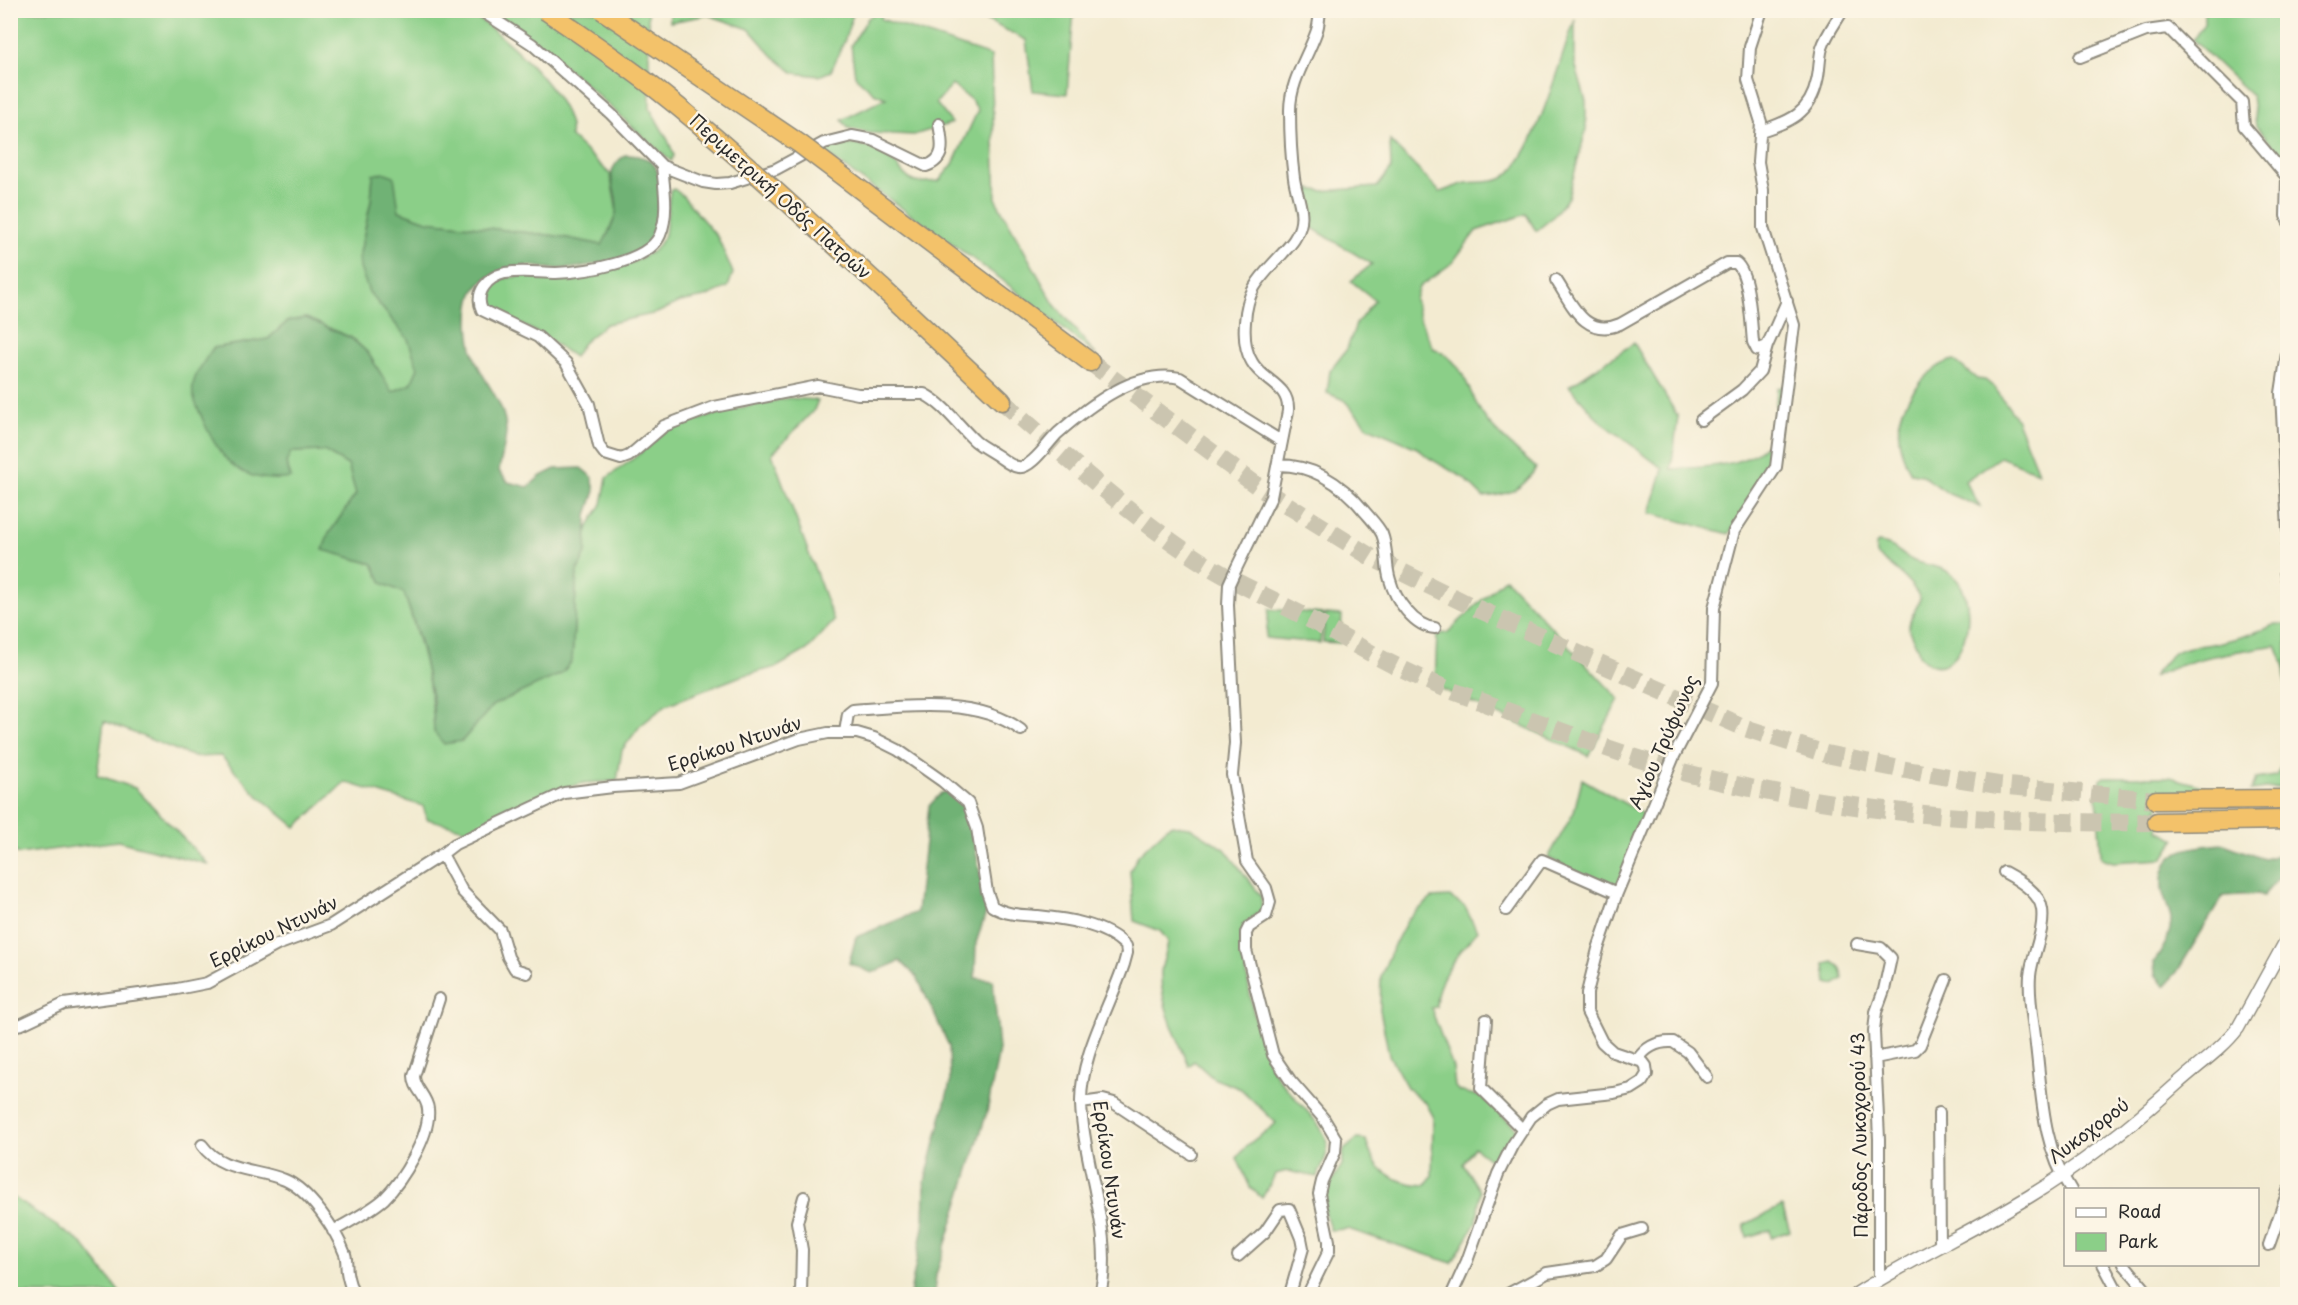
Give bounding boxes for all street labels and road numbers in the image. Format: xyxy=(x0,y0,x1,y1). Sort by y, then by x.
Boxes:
street label: Περιμετρική Οδός Πατρών xyxy=(684,107,878,285)
street label: Αγίου Τρύφωνος xyxy=(1621,670,1704,813)
street label: Ερρίκου Ντυνάν xyxy=(664,708,805,777)
street label: Ερρίκου Ντυνάν xyxy=(205,888,342,973)
street label: Πάροδος Λυκοχορού 43 xyxy=(1843,1032,1874,1238)
street label: Λυκοχορού xyxy=(2042,1090,2134,1169)
street label: Ερρίκου Ντυνάν xyxy=(1087,1099,1134,1241)

